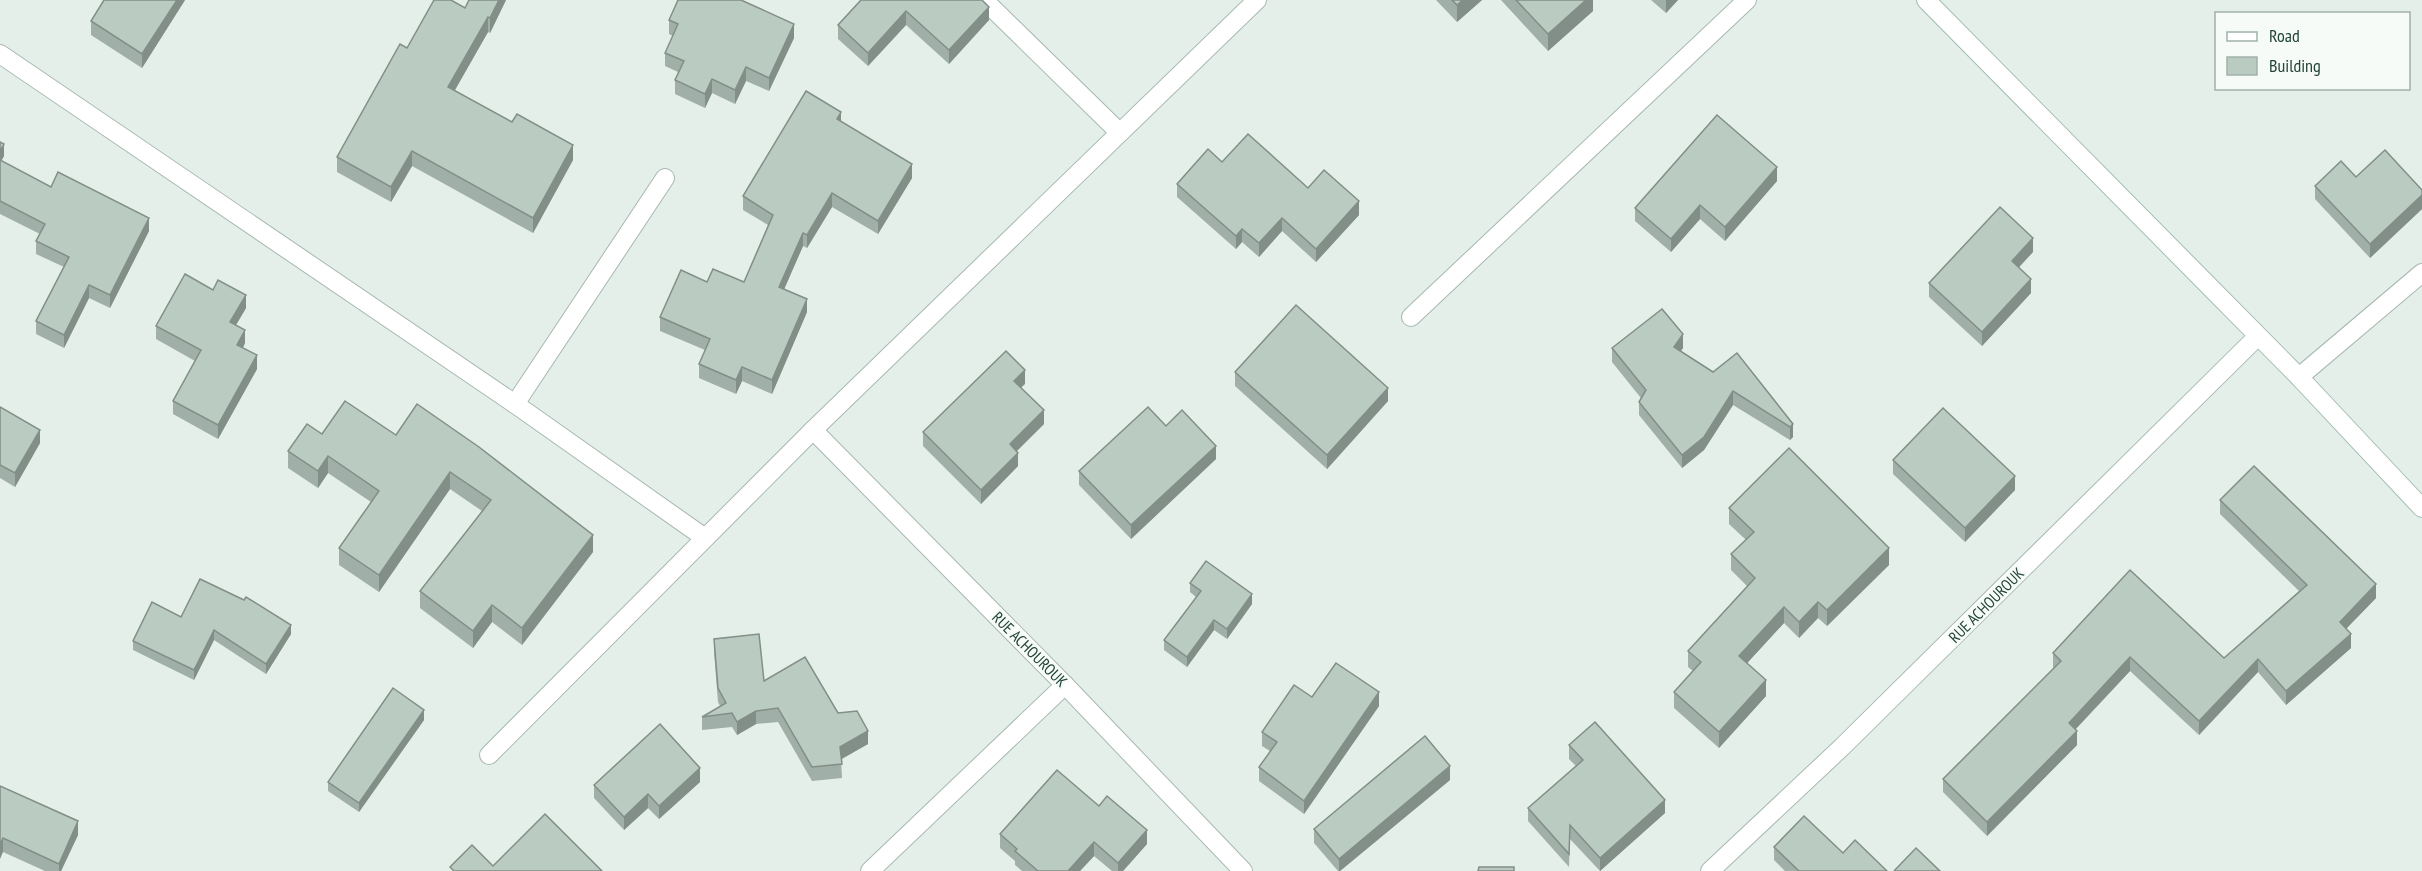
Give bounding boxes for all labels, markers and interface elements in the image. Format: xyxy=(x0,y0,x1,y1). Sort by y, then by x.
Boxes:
legend xyxy=(2215,12,2410,90)
text: Road xyxy=(2269,24,2300,47)
text: Building xyxy=(2269,54,2321,77)
street label: RUE ACHOUROUK xyxy=(1944,563,2028,647)
street label: RUE ACHOUROUK xyxy=(988,607,1072,691)

